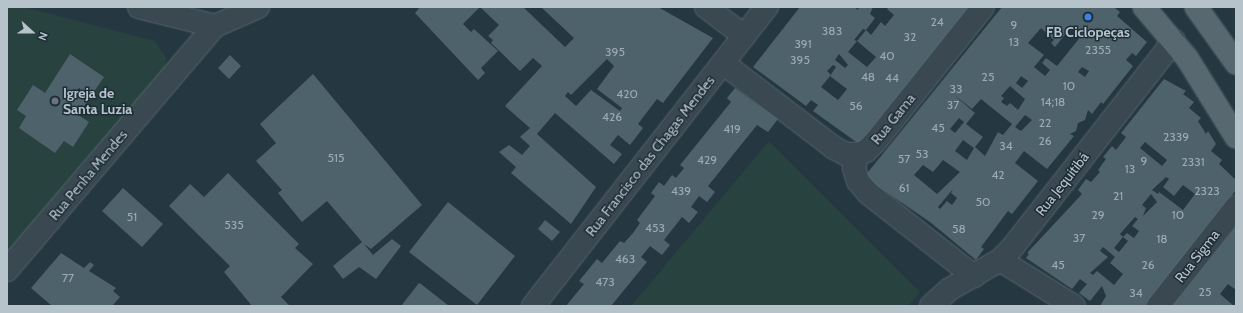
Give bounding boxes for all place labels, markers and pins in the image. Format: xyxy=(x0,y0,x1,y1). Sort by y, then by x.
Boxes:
marker: FB Ciclopeças xyxy=(1083,12,1093,22)
place label: FB Ciclopeças xyxy=(1046,24,1130,40)
place label: Igreja de Santa Luzia xyxy=(63,85,132,118)
marker: Igreja de Santa Luzia xyxy=(50,96,60,106)

